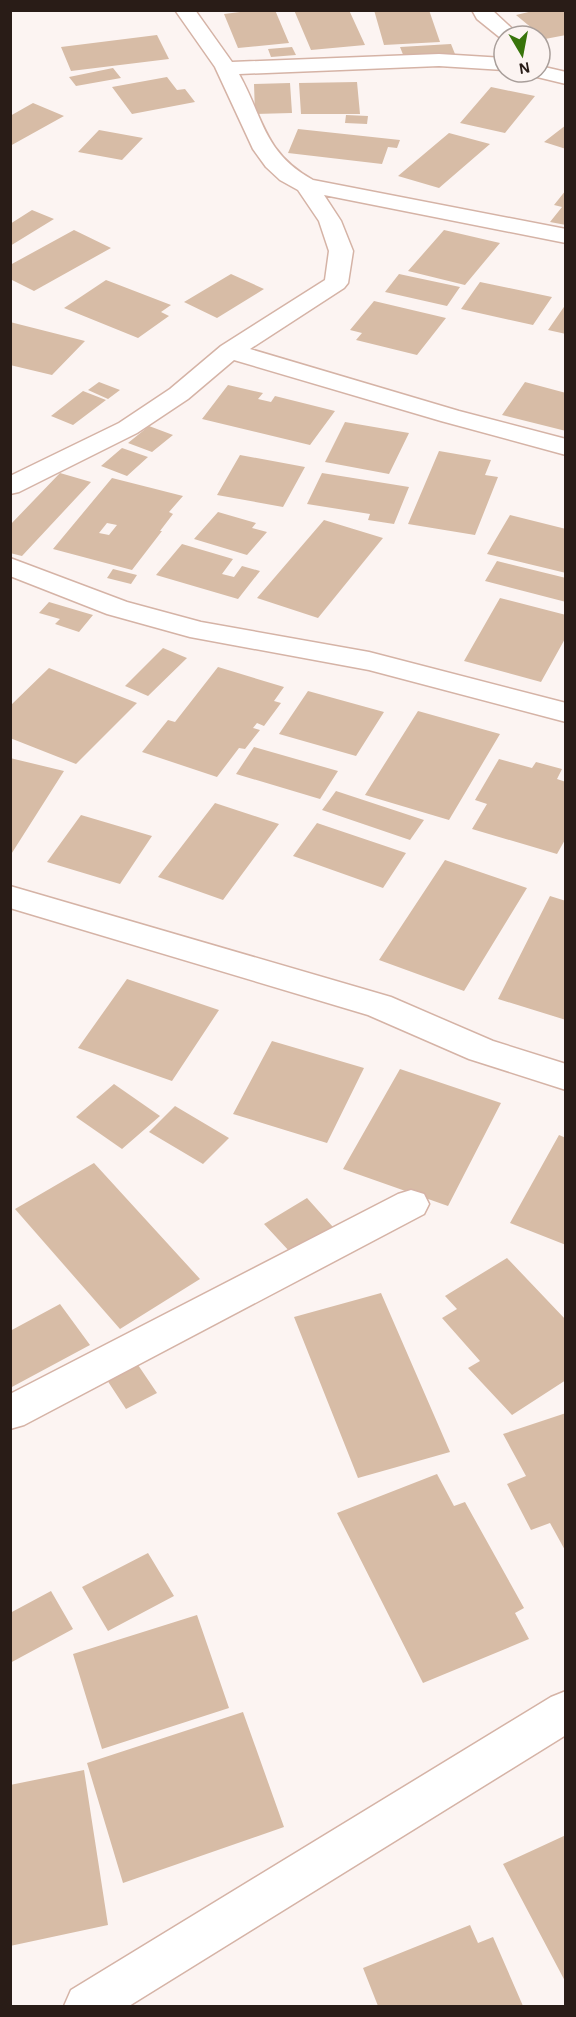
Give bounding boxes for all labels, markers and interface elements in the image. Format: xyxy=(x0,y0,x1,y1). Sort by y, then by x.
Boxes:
north arrow xyxy=(492,24,552,84)
text: N xyxy=(518,59,531,77)

